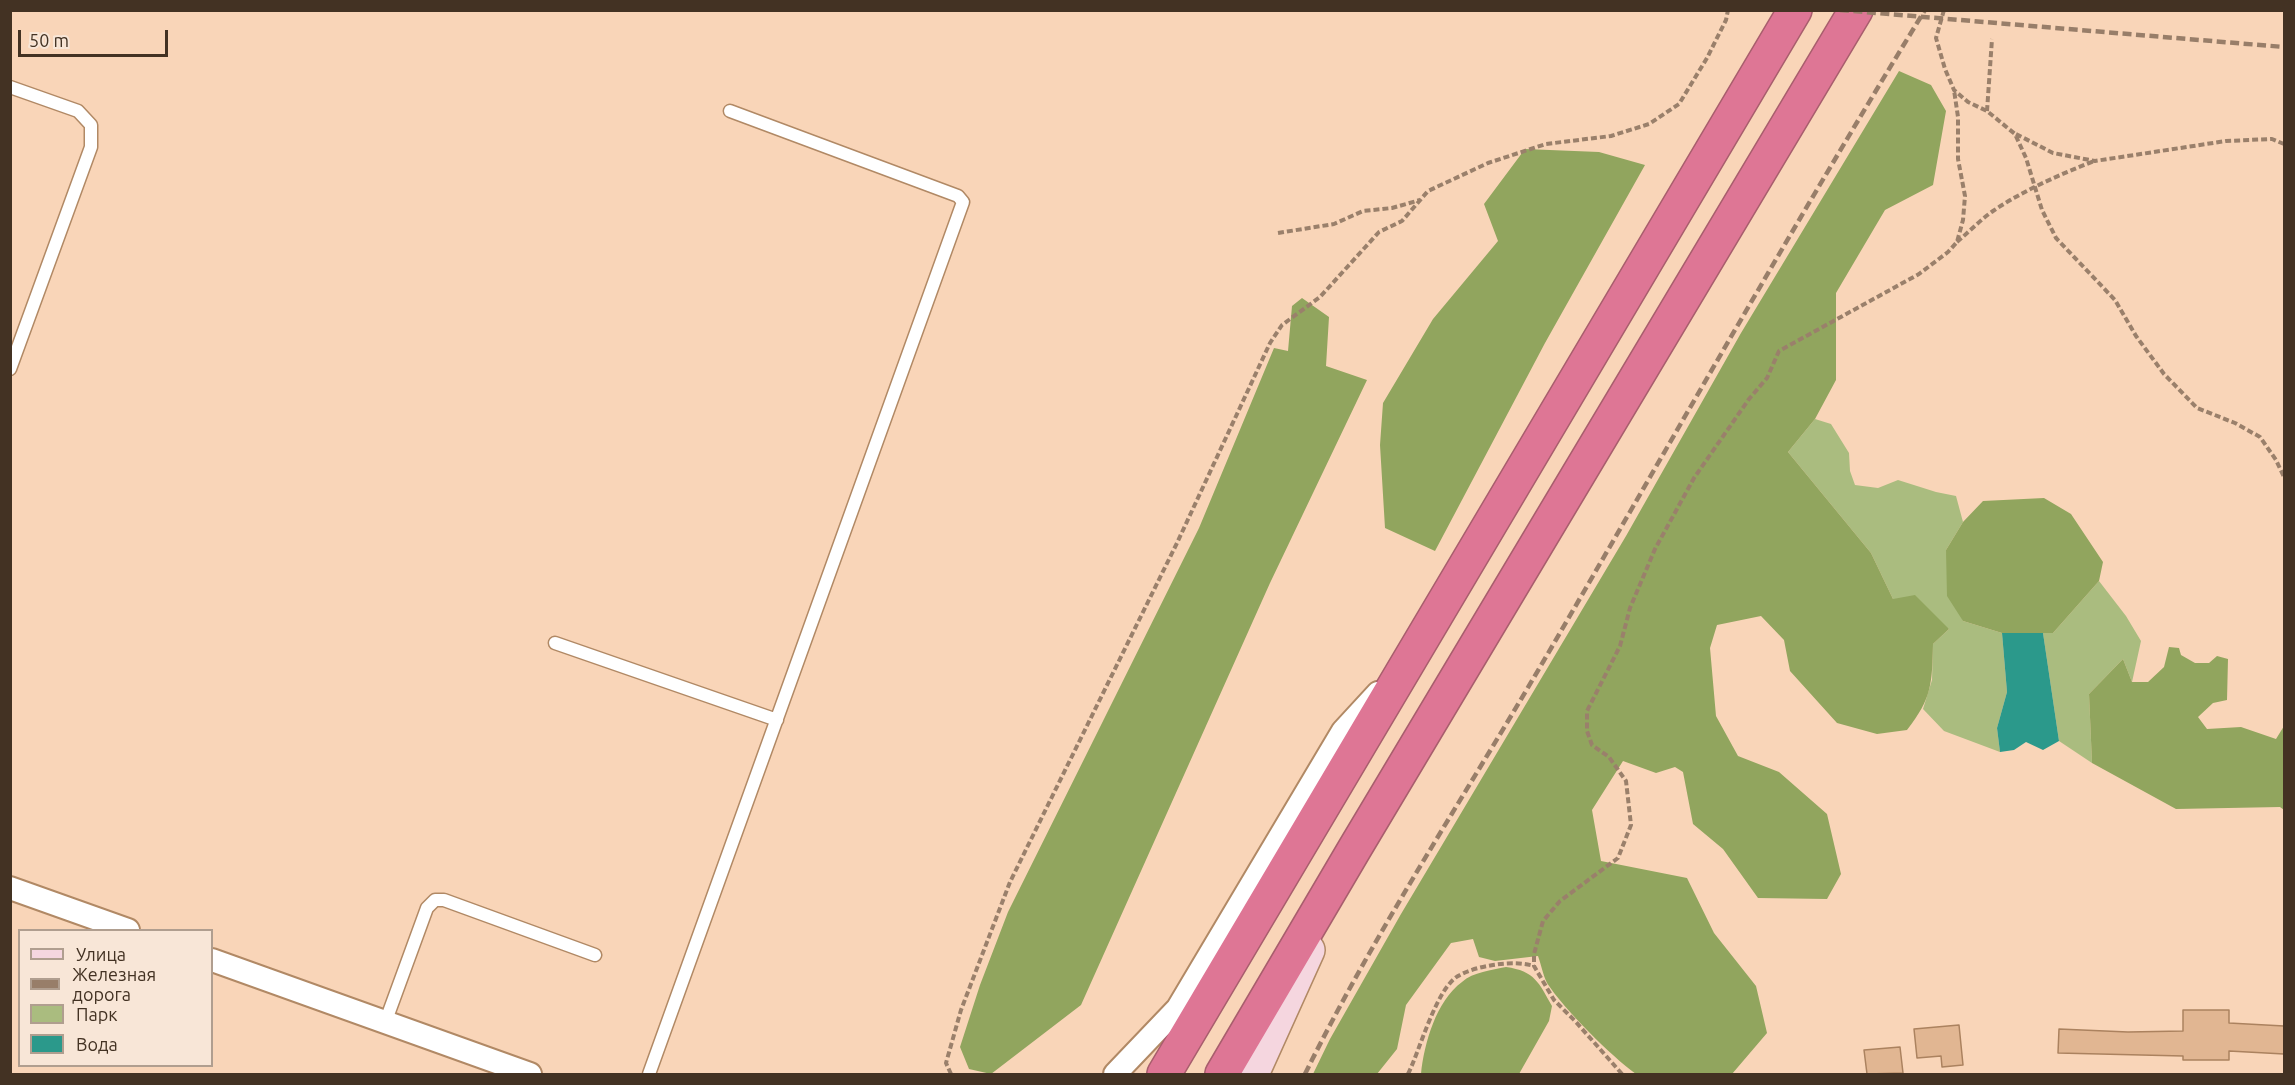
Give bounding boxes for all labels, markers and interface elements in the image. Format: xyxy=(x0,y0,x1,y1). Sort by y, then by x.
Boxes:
scale bar xyxy=(21,18,171,56)
text: 50 m xyxy=(29,30,69,50)
legend xyxy=(18,929,213,1067)
text: Улица xyxy=(76,944,126,964)
text: Железная дорога xyxy=(72,964,156,1004)
text: Парк xyxy=(76,1004,117,1024)
text: Вода xyxy=(76,1034,118,1054)

